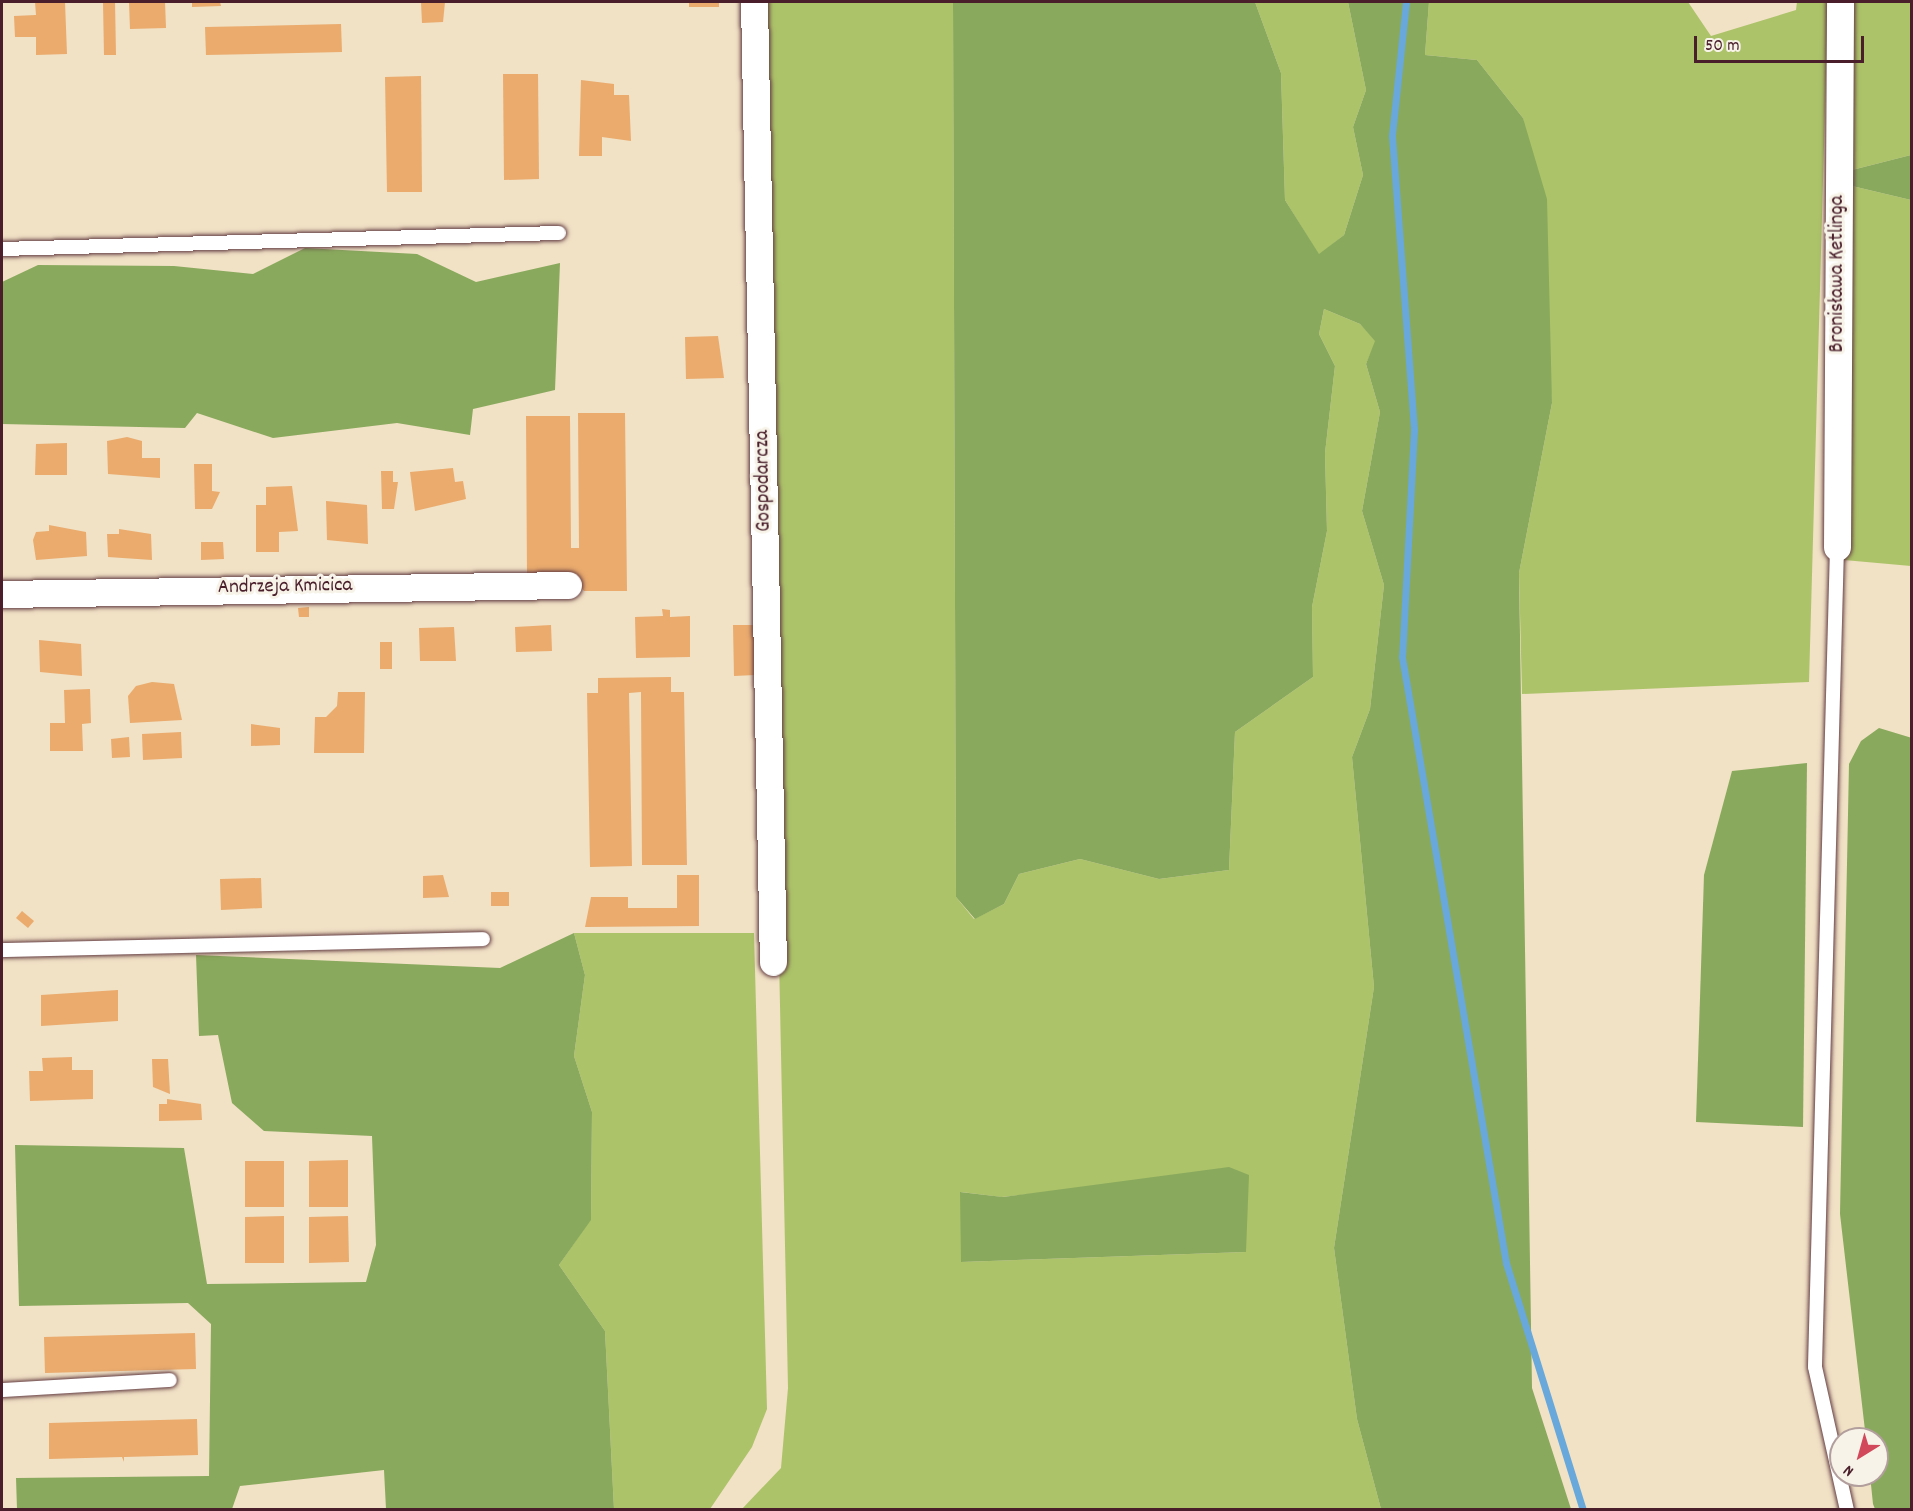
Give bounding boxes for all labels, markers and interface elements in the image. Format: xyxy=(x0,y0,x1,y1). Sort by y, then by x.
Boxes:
scale bar xyxy=(1697,24,1866,62)
text: 50 m xyxy=(1705,34,1740,59)
street label: Bronisława Ketlinga xyxy=(1825,195,1851,353)
street label: Gospodarcza xyxy=(751,430,777,532)
street label: Andrzeja Kmicica xyxy=(217,573,353,601)
north arrow xyxy=(1829,1427,1889,1487)
text: N xyxy=(1839,1459,1859,1482)

